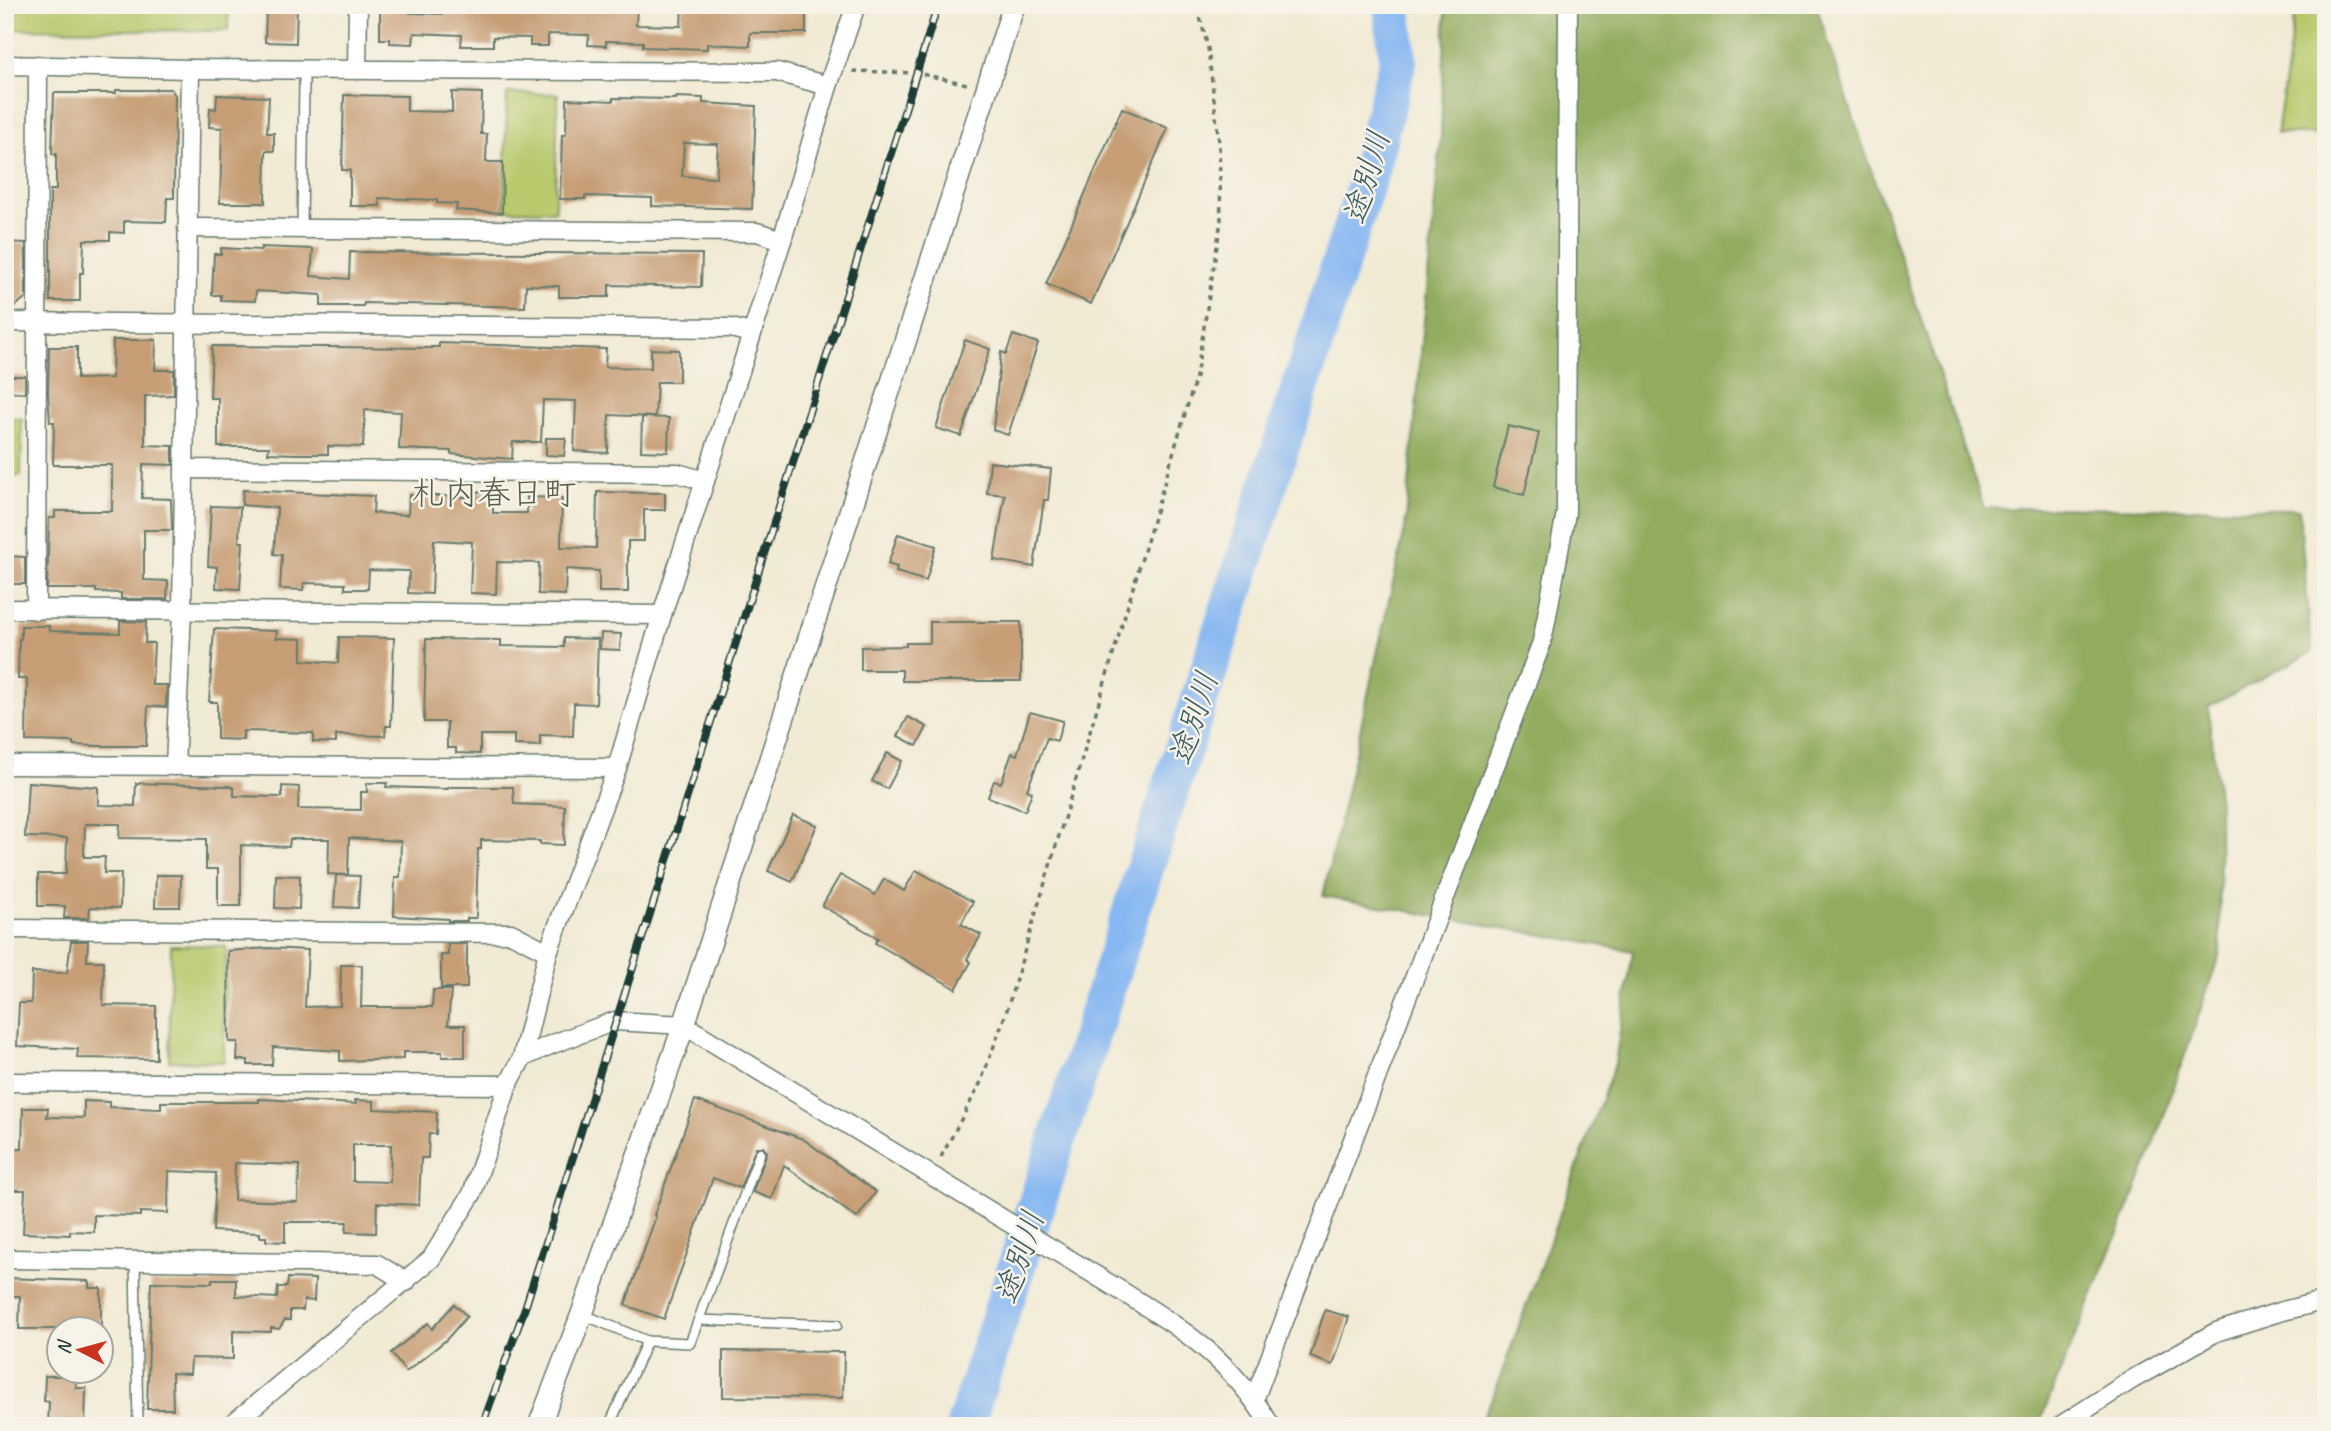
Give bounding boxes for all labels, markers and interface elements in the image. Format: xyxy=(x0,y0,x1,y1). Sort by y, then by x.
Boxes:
water label: 途別川 xyxy=(1334,125,1399,229)
district label: 札内春日町 xyxy=(412,472,577,514)
water label: 途別川 xyxy=(1159,666,1228,770)
water label: 途別川 xyxy=(985,1205,1054,1309)
north arrow xyxy=(46,1316,116,1386)
text: N xyxy=(52,1338,77,1355)

